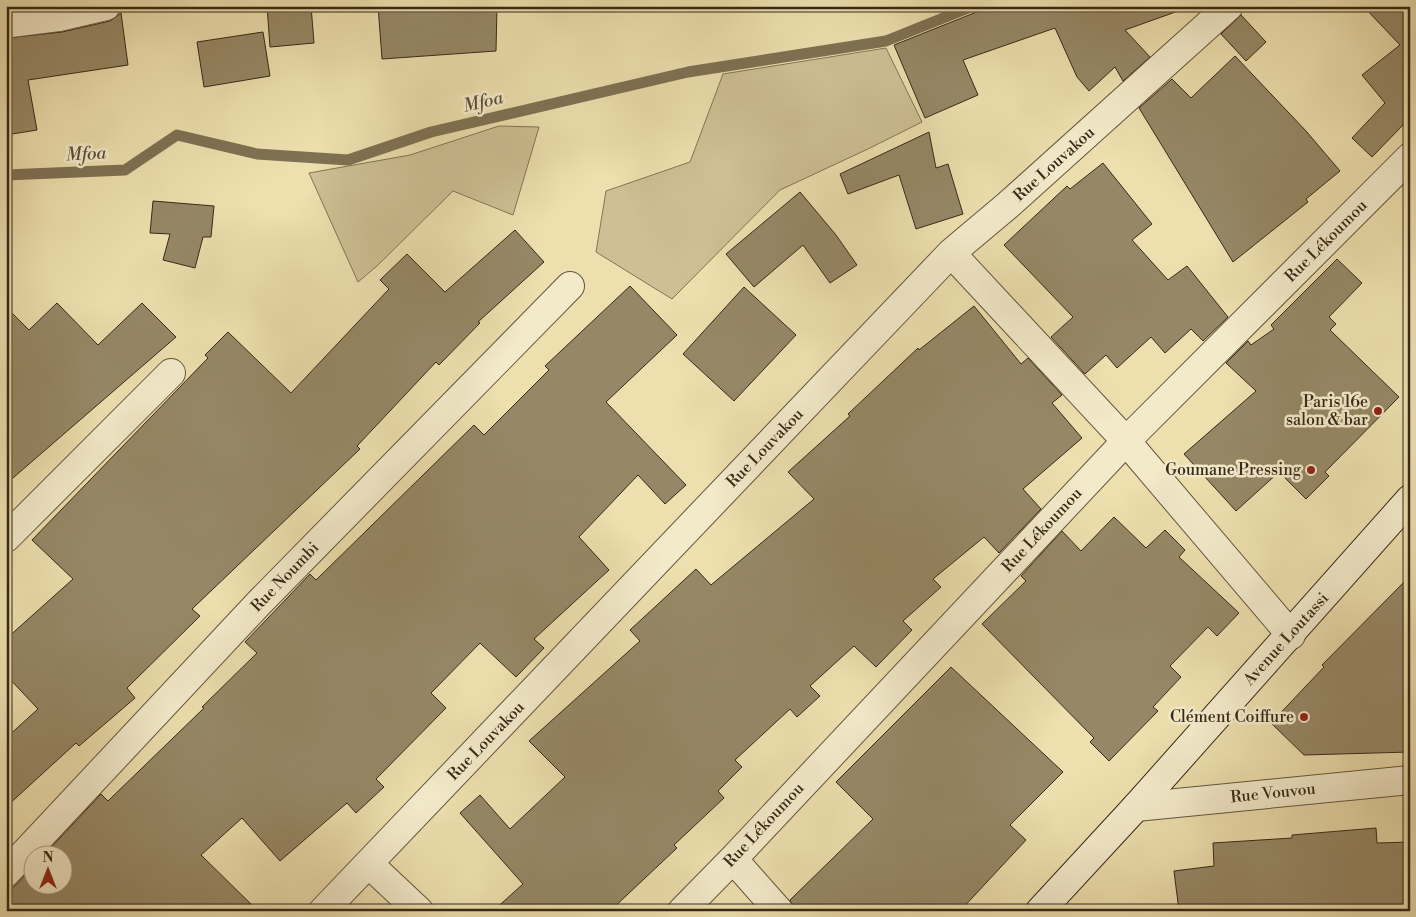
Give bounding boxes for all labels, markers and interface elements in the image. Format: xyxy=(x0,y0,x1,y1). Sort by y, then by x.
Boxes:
water label: Mfoa xyxy=(461,86,506,118)
street label: Rue Louvakou xyxy=(1009,122,1099,206)
water label: Mfoa xyxy=(65,141,108,167)
street label: Rue Lékoumou xyxy=(1281,196,1371,286)
place label: Paris 16e salon & bar xyxy=(1286,392,1368,430)
street label: Rue Louvakou xyxy=(722,404,808,492)
marker: Paris 16e salon & bar xyxy=(1372,405,1384,417)
place label: Goumane Pressing xyxy=(1165,460,1302,480)
marker: Goumane Pressing xyxy=(1305,464,1317,476)
street label: Rue Lékoumou xyxy=(998,483,1086,577)
street label: Rue Noumbi xyxy=(247,538,323,616)
street label: Avenue Loutassi xyxy=(1238,588,1333,690)
street label: Rue Louvakou xyxy=(443,697,529,785)
place label: Clément Coiffure xyxy=(1170,707,1294,727)
marker: Clément Coiffure xyxy=(1298,711,1310,723)
street label: Rue Lékoumou xyxy=(720,778,808,872)
street label: Rue Vouvou xyxy=(1229,779,1317,807)
north arrow xyxy=(22,844,72,894)
text: N xyxy=(42,849,54,867)

